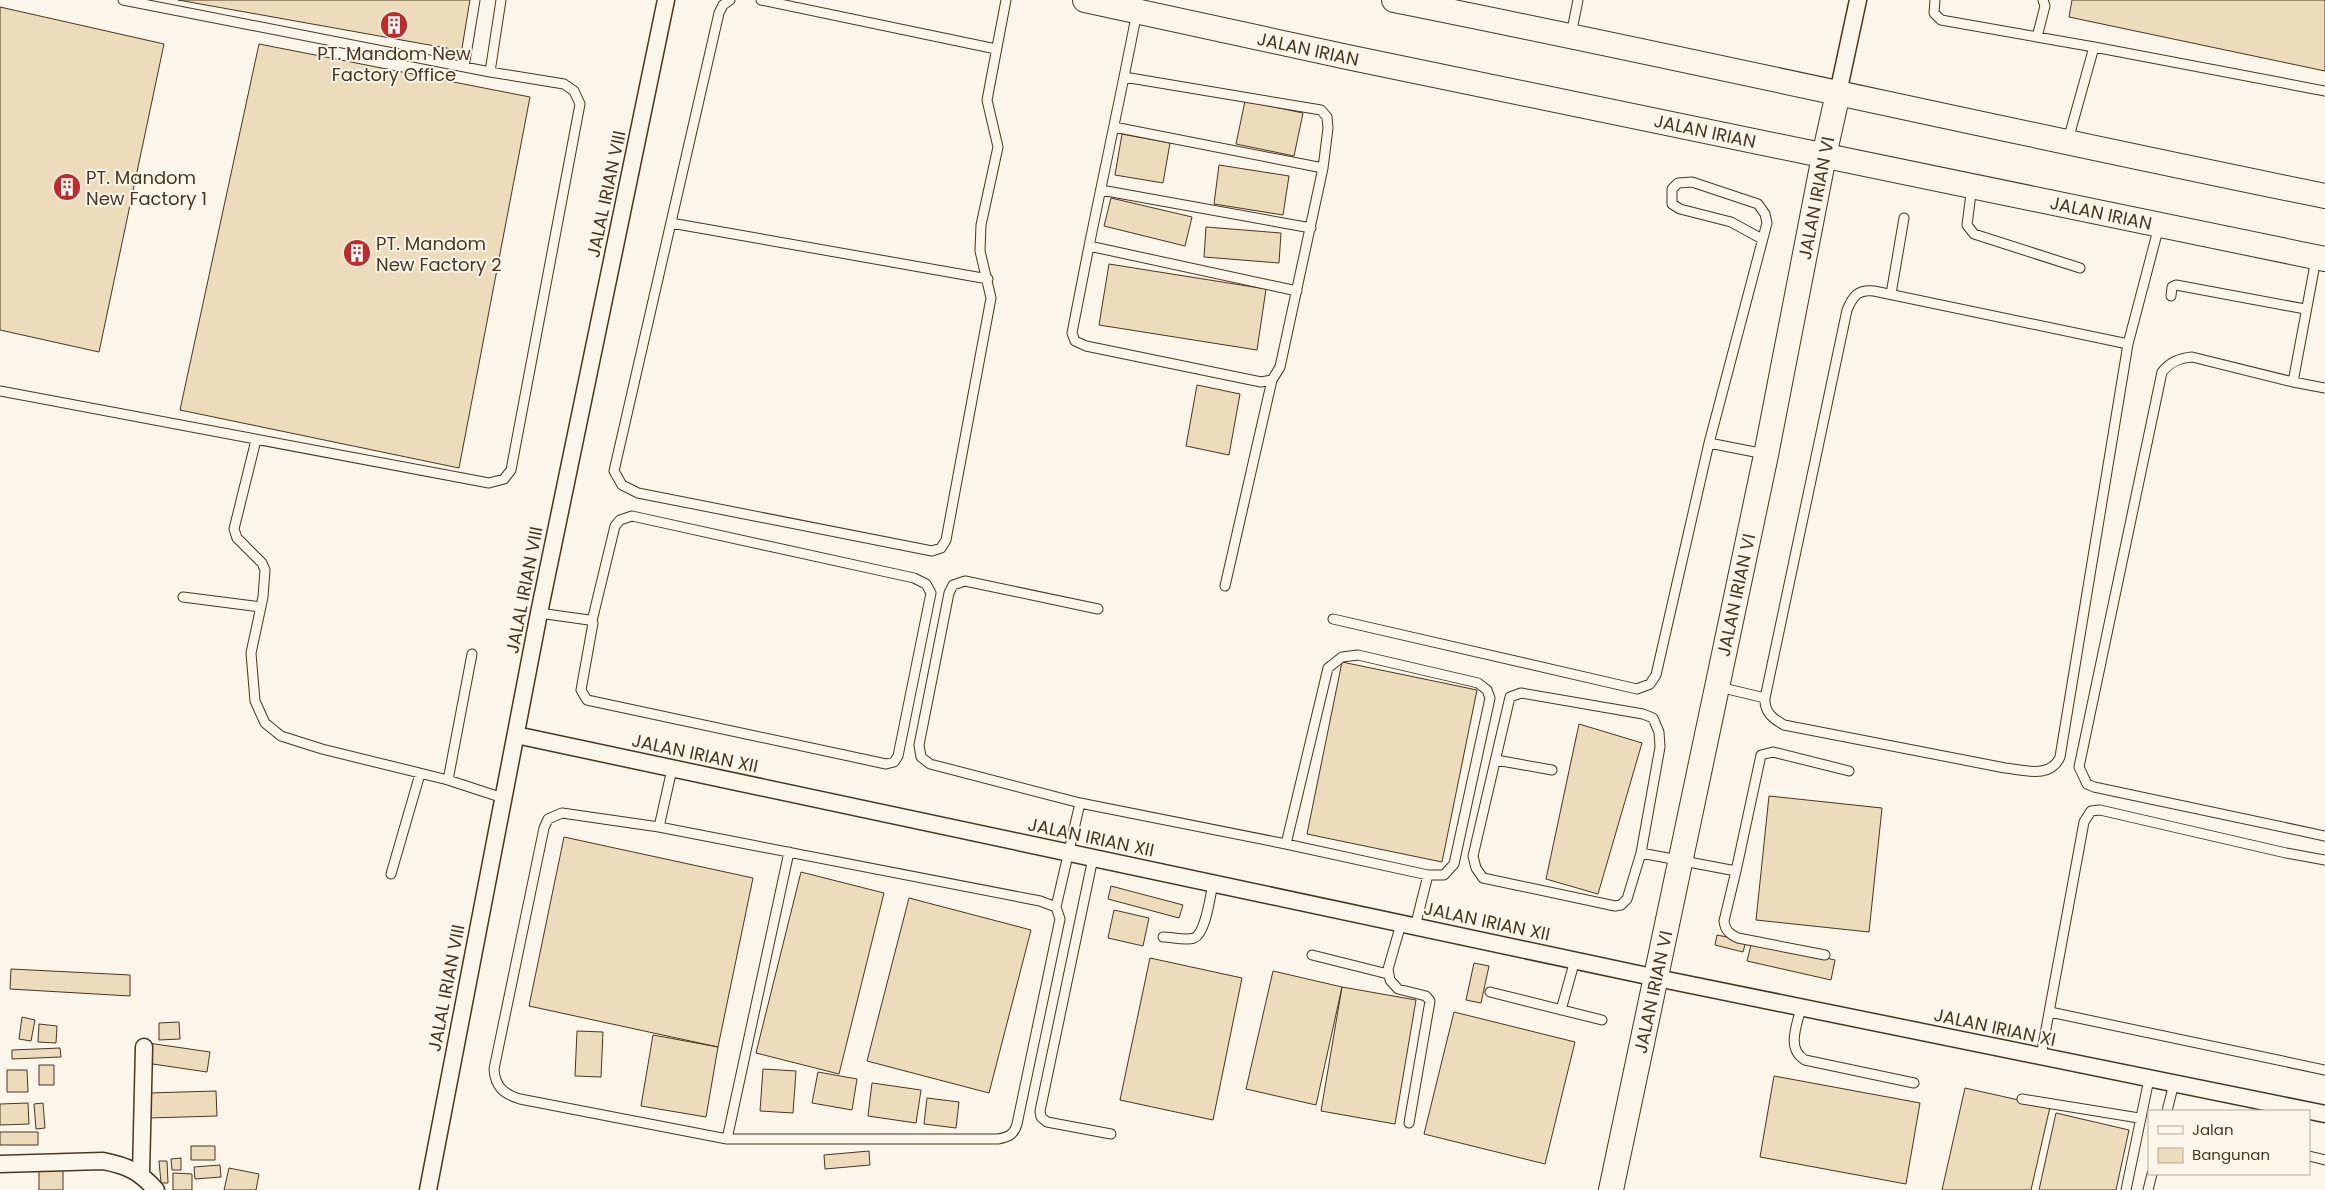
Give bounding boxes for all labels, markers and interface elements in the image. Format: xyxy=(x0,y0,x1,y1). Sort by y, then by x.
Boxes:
building icon: PT. Mandom New Factory Office xyxy=(379,10,409,40)
street label: JALAN IRIAN xyxy=(1255,26,1361,72)
place label: PT. Mandom New Factory Office xyxy=(317,41,471,87)
street label: JALAN IRIAN xyxy=(1652,108,1758,154)
street label: JALAL IRIAN VIII xyxy=(580,128,632,260)
street label: JALAN IRIAN VI xyxy=(1792,134,1840,262)
place label: PT. Mandom New Factory 1 xyxy=(86,165,207,211)
building icon: PT. Mandom New Factory 1 xyxy=(52,172,82,202)
street label: JALAN IRIAN xyxy=(2048,190,2154,236)
place label: PT. Mandom New Factory 2 xyxy=(376,231,502,277)
building icon: PT. Mandom New Factory 2 xyxy=(342,238,372,268)
street label: JALAL IRIAN VIII xyxy=(499,524,549,656)
street label: JALAN IRIAN VI xyxy=(1711,531,1761,659)
street label: JALAN IRIAN XII xyxy=(630,727,760,779)
street label: JALAN IRIAN XII xyxy=(1026,811,1156,863)
street label: JALAN IRIAN XII xyxy=(1422,895,1552,947)
street label: JALAL IRIAN VIII xyxy=(421,922,471,1054)
street label: JALAN IRIAN VI xyxy=(1628,928,1678,1056)
street label: JALAN IRIAN XI xyxy=(1932,1002,2058,1052)
legend xyxy=(2148,1110,2310,1175)
text: Jalan xyxy=(2192,1119,2234,1140)
text: Bangunan xyxy=(2192,1144,2270,1165)

